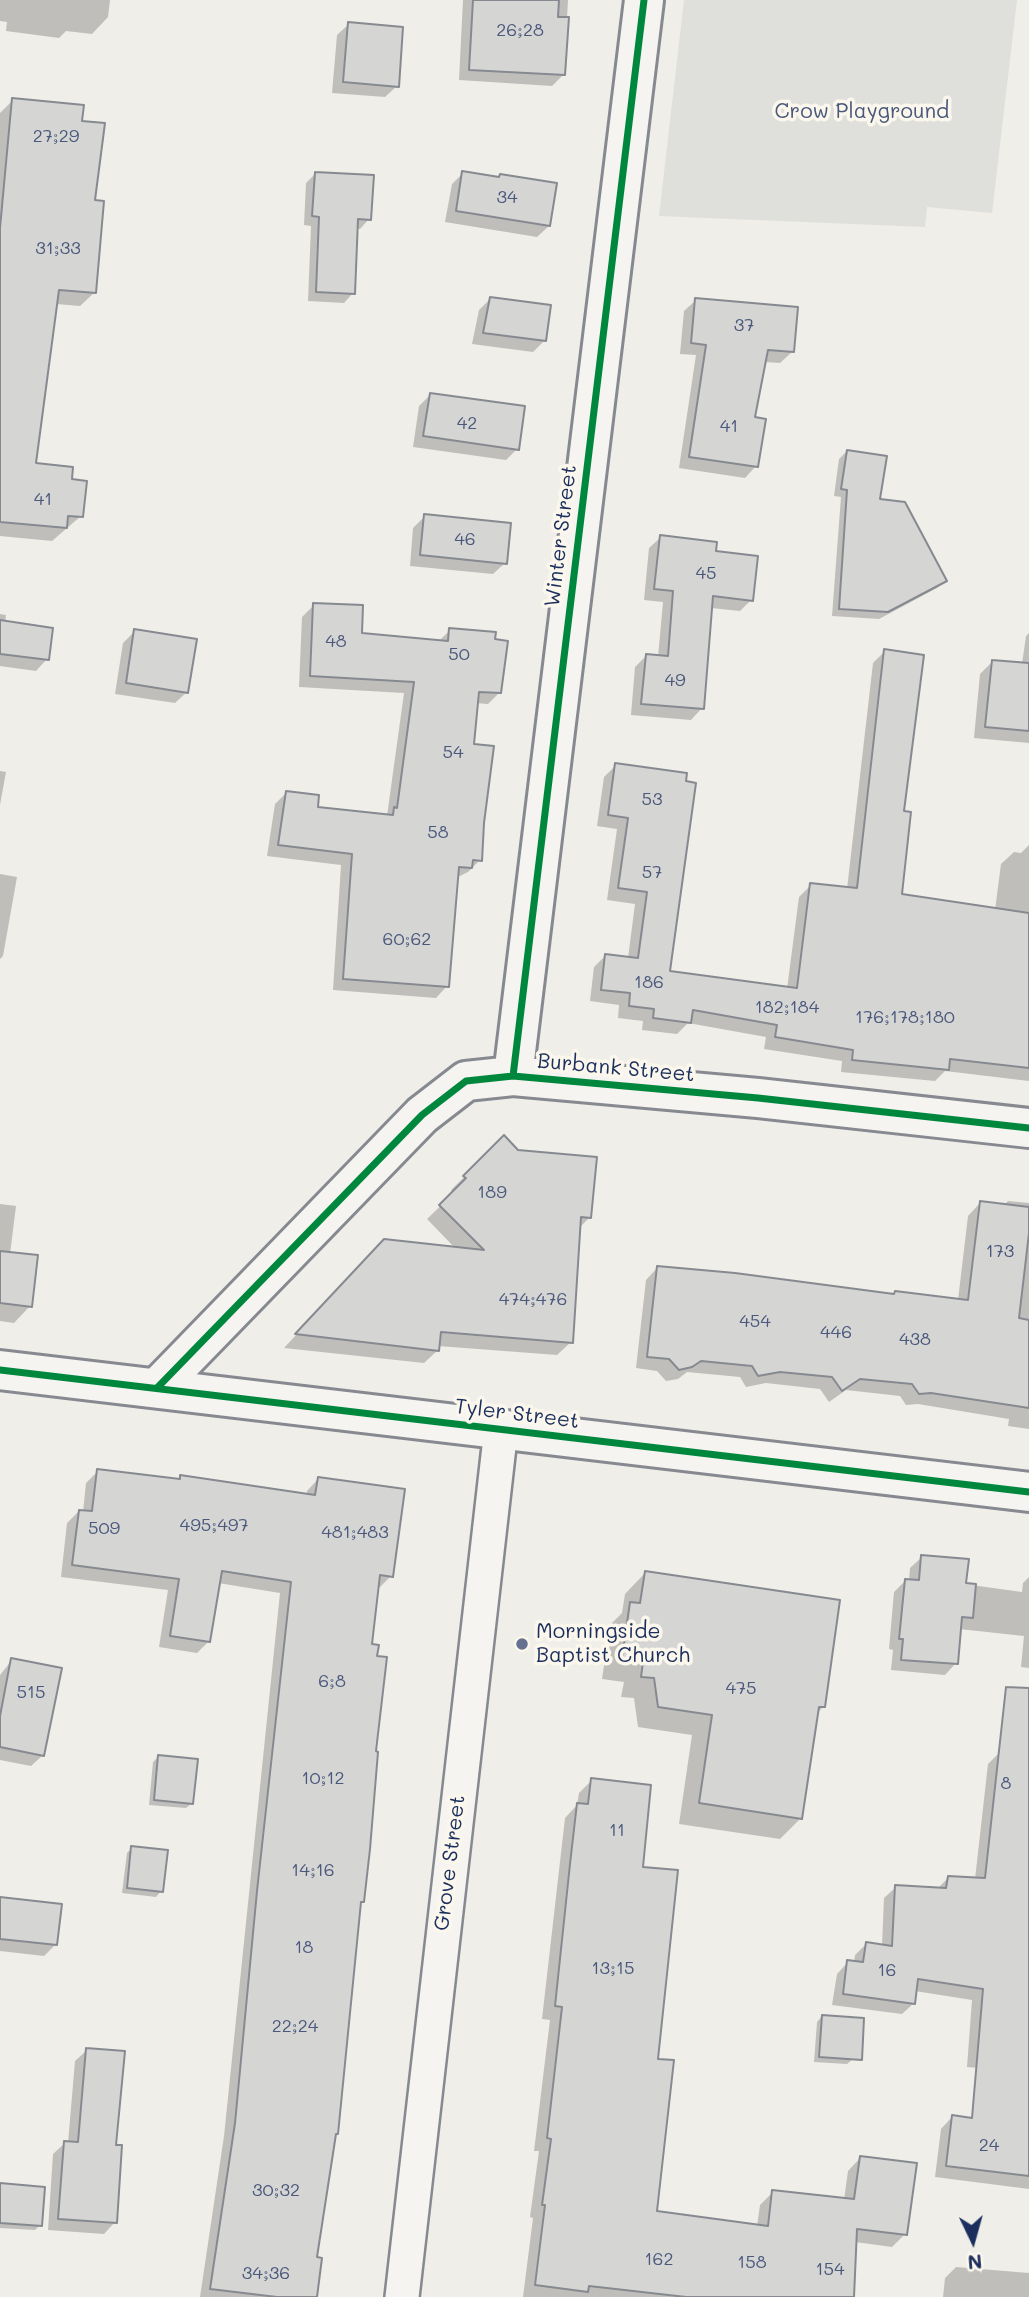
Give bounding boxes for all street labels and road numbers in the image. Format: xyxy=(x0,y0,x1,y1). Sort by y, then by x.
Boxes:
street label: Winter Street xyxy=(540,464,582,608)
street label: Burbank Street xyxy=(536,1049,696,1087)
street label: Tyler Street xyxy=(453,1394,581,1434)
street label: Grove Street xyxy=(429,1794,471,1932)

